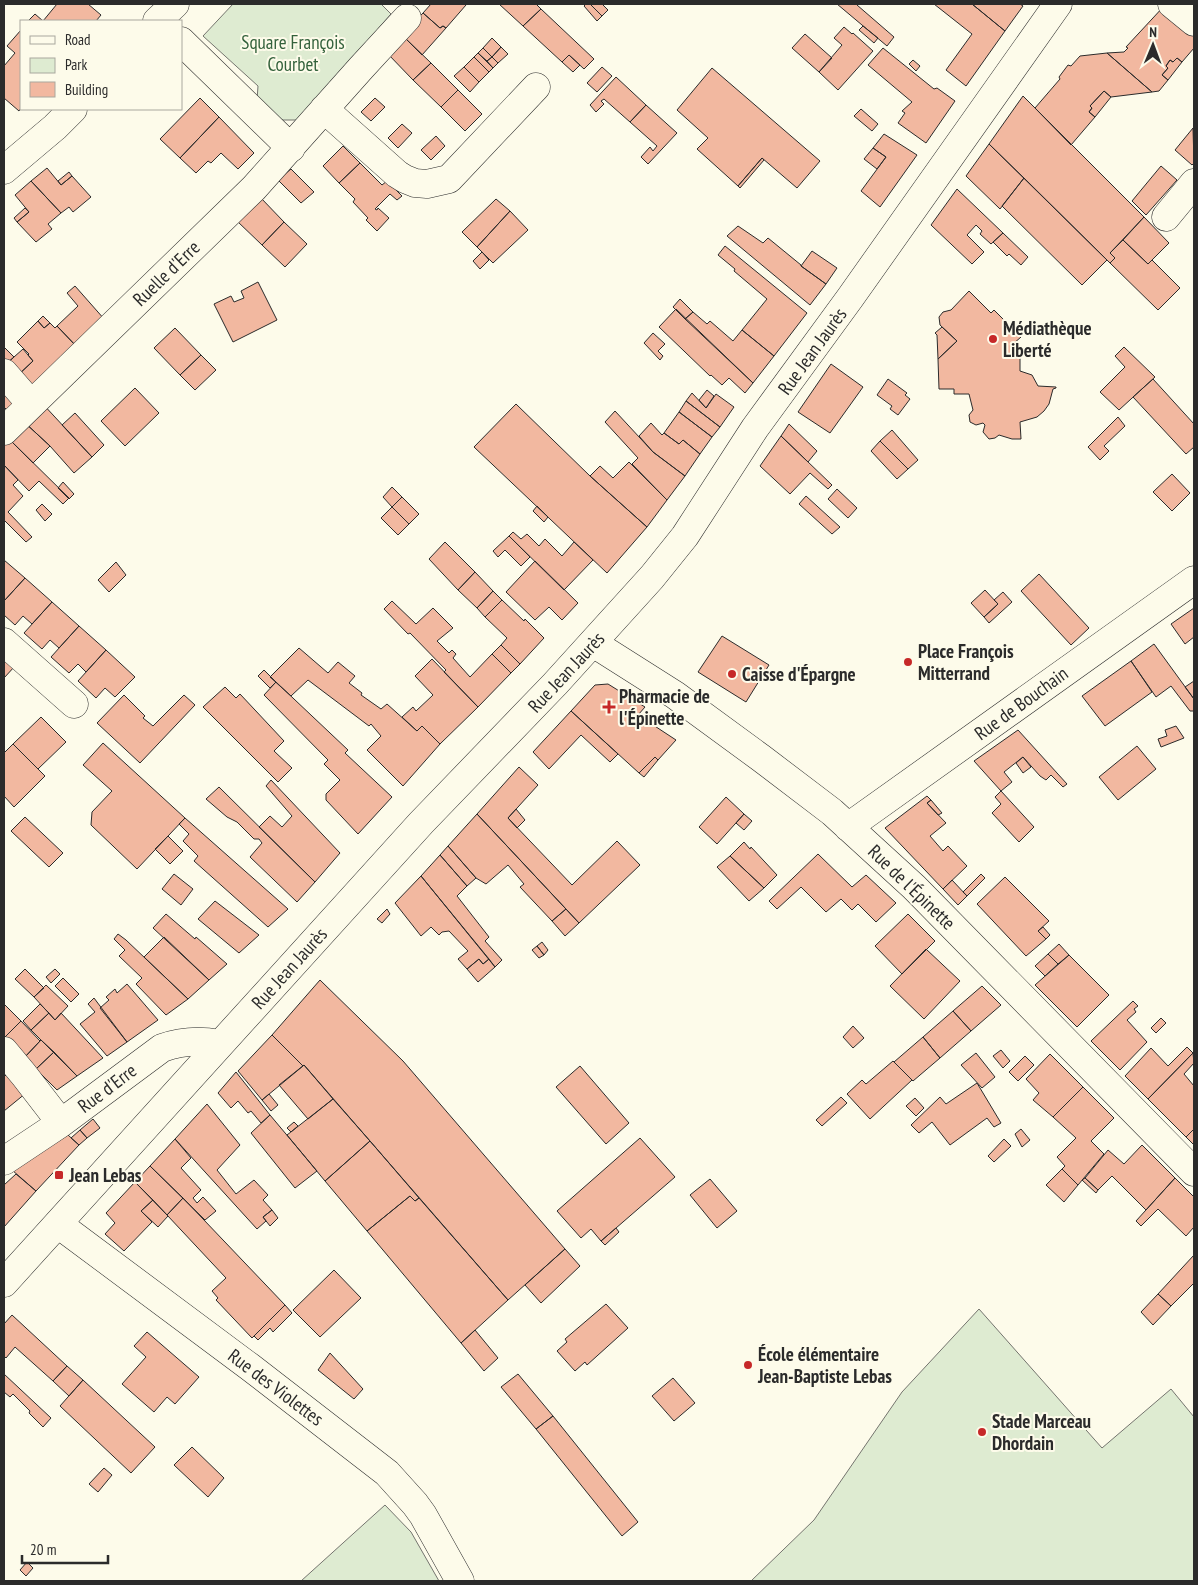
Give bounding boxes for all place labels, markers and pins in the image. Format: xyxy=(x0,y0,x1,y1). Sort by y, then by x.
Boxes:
place label: Médiathèque Liberté xyxy=(1003,316,1092,362)
marker: Médiathèque Liberté xyxy=(987,333,999,345)
place label: Place François Mitterrand xyxy=(918,639,1014,685)
marker: Place François Mitterrand xyxy=(902,656,914,668)
place label: Caisse d'Épargne xyxy=(742,662,856,686)
marker: Caisse d'Épargne xyxy=(726,668,738,680)
place label: Pharmacie de l'Épinette xyxy=(619,684,710,730)
marker: Pharmacie de l'Épinette xyxy=(603,701,615,713)
place label: Jean Lebas xyxy=(68,1163,142,1187)
marker: Jean Lebas xyxy=(53,1169,65,1181)
place label: École élémentaire Jean-Baptiste Lebas xyxy=(757,1342,892,1388)
marker: École élémentaire Jean-Baptiste Lebas xyxy=(742,1359,754,1371)
place label: Stade Marceau Dhordain xyxy=(992,1409,1091,1455)
marker: Stade Marceau Dhordain xyxy=(976,1426,988,1438)

